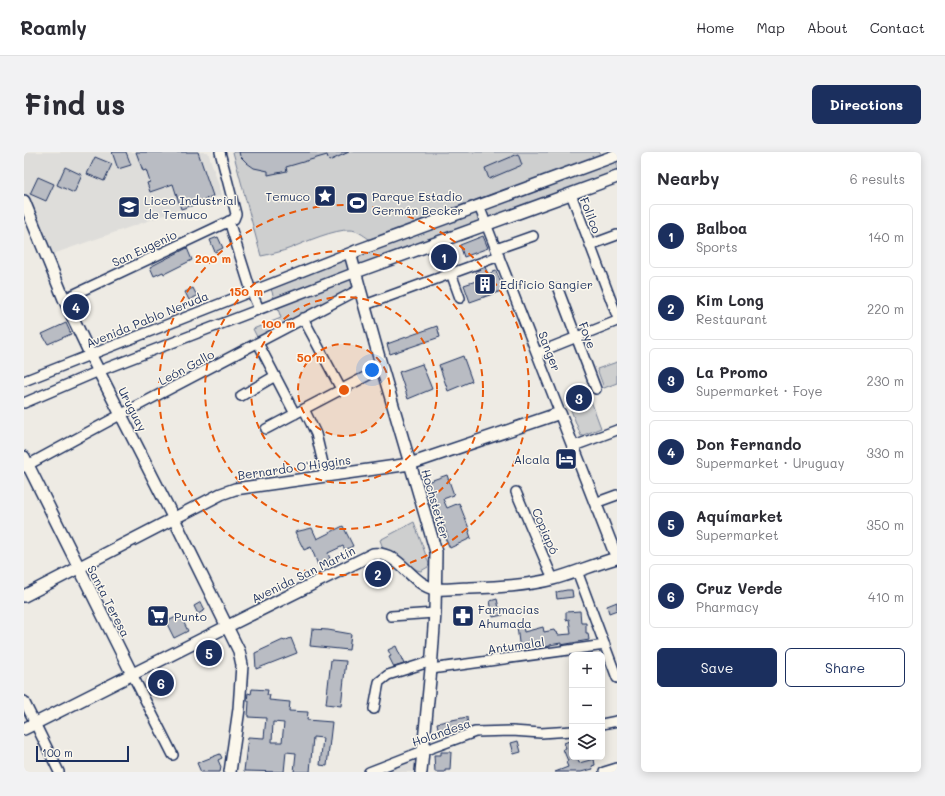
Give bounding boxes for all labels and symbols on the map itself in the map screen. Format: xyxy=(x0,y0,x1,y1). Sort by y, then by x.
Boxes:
place icon: Temuco xyxy=(312,183,338,209)
place label: Temuco xyxy=(266,188,310,204)
place label: Parque Estadio Germán Becker xyxy=(372,188,464,218)
sports icon: Parque Estadio Germán Becker xyxy=(344,190,370,216)
place label: Liceo Industrial de Temuco xyxy=(144,192,237,222)
school or university icon: Liceo Industrial de Temuco xyxy=(116,194,142,220)
street label: Folilco xyxy=(577,195,605,235)
street label: San Eugenio xyxy=(109,226,179,270)
pin: 1 xyxy=(431,242,457,272)
text: 200 m xyxy=(195,250,231,266)
building icon: Edificio Sangier xyxy=(472,271,498,297)
place label: Edificio Sangier xyxy=(500,276,593,292)
text: 150 m xyxy=(229,283,263,299)
street label: Avenida Pablo Neruda xyxy=(83,287,211,351)
pin: 4 xyxy=(63,292,89,322)
text: 100 m xyxy=(261,315,295,331)
street label: Foye xyxy=(576,319,600,351)
street label: Sanger xyxy=(535,329,565,373)
street label: León Gallo xyxy=(155,346,217,388)
text: 50 m xyxy=(297,349,325,365)
your location xyxy=(362,360,382,380)
centre of rings xyxy=(337,383,351,397)
pin: 3 xyxy=(566,383,592,413)
street label: Uruguay xyxy=(115,384,151,434)
hotel icon: Alcala xyxy=(553,446,579,472)
street label: Bernardo O'Higgins xyxy=(236,451,352,483)
place label: Alcala xyxy=(514,451,550,467)
street label: Hochstetter xyxy=(418,467,454,541)
street label: Copiapó xyxy=(529,505,563,557)
street label: Avenida San Martín xyxy=(248,542,358,606)
pin: 2 xyxy=(365,559,391,589)
street label: Santa Teresa xyxy=(84,562,134,640)
place label: Farmacias Ahumada xyxy=(478,601,539,631)
supermarket icon: Punto xyxy=(145,603,171,629)
pharmacy icon: Farmacias Ahumada xyxy=(450,603,476,629)
place label: Punto xyxy=(174,608,207,624)
street label: Antumalal xyxy=(486,633,546,657)
pin: 5 xyxy=(196,638,222,668)
pin: 6 xyxy=(148,668,174,698)
street label: Holandesa xyxy=(409,714,473,750)
scale bar xyxy=(36,744,129,763)

